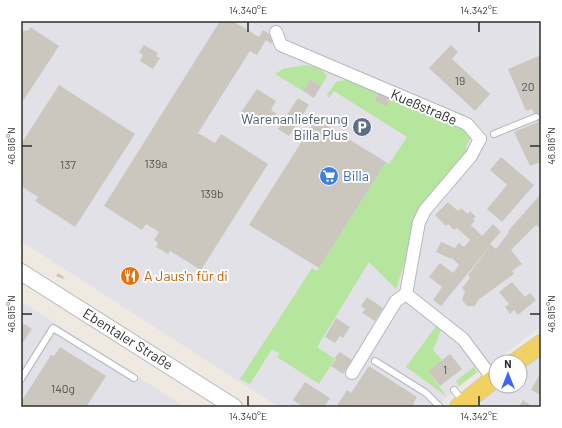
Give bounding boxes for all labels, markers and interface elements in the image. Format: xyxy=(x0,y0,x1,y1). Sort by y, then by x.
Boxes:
text: 14.340°E xyxy=(229,4,267,16)
text: 14.342°E xyxy=(460,4,498,16)
house number: 19 xyxy=(455,73,465,87)
house number: 20 xyxy=(521,79,535,93)
street label: Kueßstraße xyxy=(388,85,460,128)
place label: Warenanlieferung Billa Plus xyxy=(241,110,348,143)
parking icon: Warenanlieferung Billa Plus xyxy=(351,116,373,138)
text: 46.616°N xyxy=(5,127,17,165)
text: 46.616°N xyxy=(545,127,557,165)
house number: 139a xyxy=(145,156,167,170)
house number: 137 xyxy=(60,157,76,171)
supermarket icon: Billa xyxy=(318,165,340,187)
place label: Billa xyxy=(343,167,369,184)
house number: 139b xyxy=(200,186,224,200)
restaurant icon: A Jaus'n für di xyxy=(119,265,141,287)
place label: A Jaus'n für di xyxy=(144,267,228,284)
text: 46.615°N xyxy=(5,295,17,333)
text: 46.615°N xyxy=(545,295,557,333)
street label: Ebentaler Straße xyxy=(80,304,176,373)
north arrow xyxy=(488,354,528,394)
text: N xyxy=(504,357,512,370)
house number: 1 xyxy=(443,362,447,376)
house number: 140g xyxy=(51,381,75,395)
text: 14.340°E xyxy=(229,410,267,422)
text: 14.342°E xyxy=(460,410,498,422)

